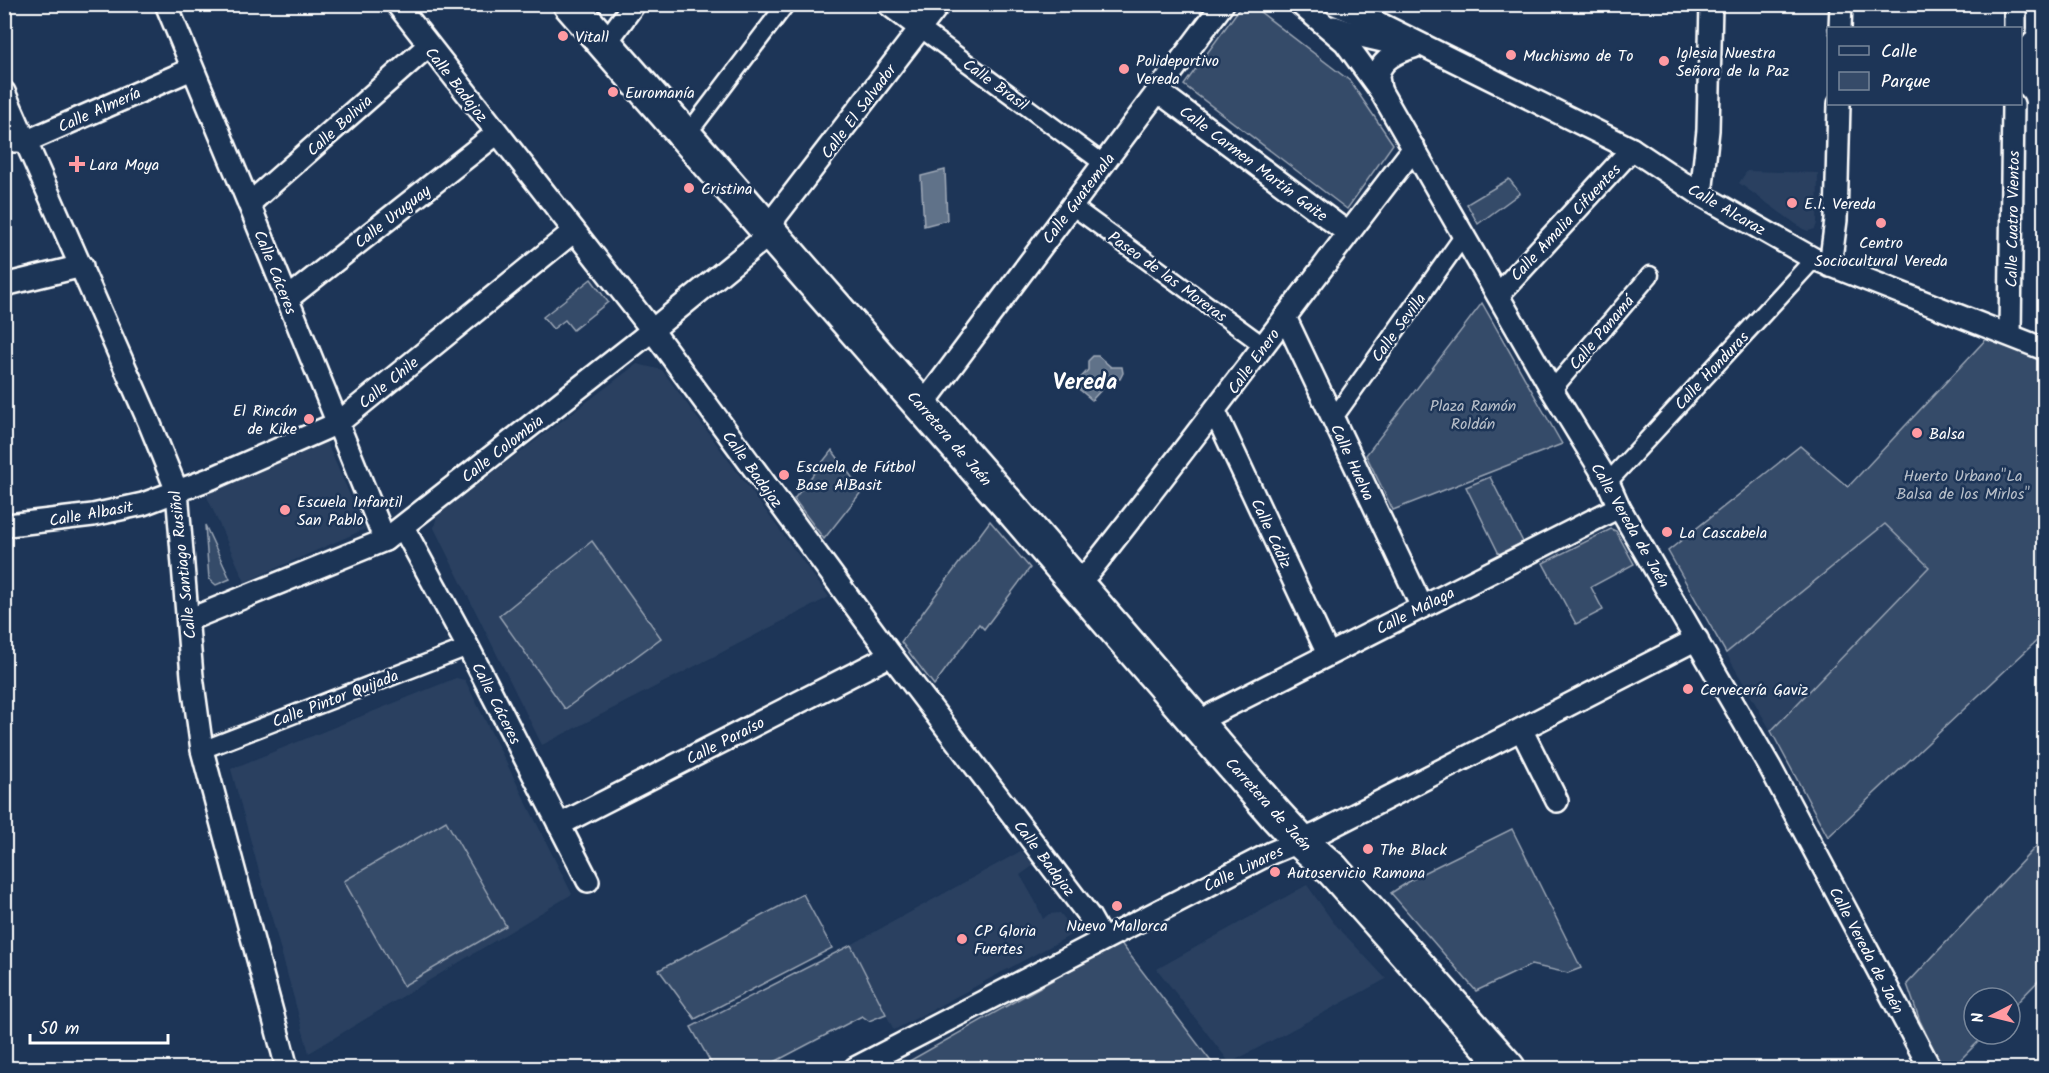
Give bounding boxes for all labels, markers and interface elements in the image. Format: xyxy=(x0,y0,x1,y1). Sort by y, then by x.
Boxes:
place label: Vitall xyxy=(575,25,609,50)
legend xyxy=(1827,27,2022,105)
marker: Vitall xyxy=(556,29,570,43)
text: Calle xyxy=(1881,38,1917,67)
place label: Iglesia Nuestra Señora de la Paz xyxy=(1676,41,1789,84)
street label: Calle Badajoz xyxy=(418,42,493,128)
place label: Muchismo de To xyxy=(1523,44,1633,69)
marker: Muchismo de To xyxy=(1504,48,1518,62)
place label: Polideportivo Vereda xyxy=(1136,49,1219,92)
street label: Calle Brasil xyxy=(957,53,1033,118)
marker: Iglesia Nuestra Señora de la Paz xyxy=(1657,54,1671,68)
street label: Calle El Salvador xyxy=(815,58,904,165)
marker: Polideportivo Vereda xyxy=(1117,62,1131,76)
text: Parque xyxy=(1881,68,1930,97)
street label: Calle Almería xyxy=(54,81,145,140)
place label: Euromanía xyxy=(625,81,695,106)
marker: Euromanía xyxy=(606,85,620,99)
street label: Calle Bolivia xyxy=(301,89,379,163)
street label: Calle Carmen Martín Gaite xyxy=(1173,100,1333,229)
street label: Calle Guatemala xyxy=(1037,148,1122,250)
street label: Calle Cuatro Vientos xyxy=(2000,150,2027,288)
place label: Lara Moya xyxy=(89,153,159,178)
marker: Lara Moya xyxy=(70,157,84,171)
street label: Calle Amalia Cifuentes xyxy=(1505,158,1628,288)
place label: Cristina xyxy=(701,177,753,202)
street label: Calle Alcaraz xyxy=(1682,178,1770,243)
street label: Calle Uruguay xyxy=(349,179,437,255)
marker: Cristina xyxy=(682,181,696,195)
place label: E.I. Vereda xyxy=(1804,192,1876,217)
marker: E.I. Vereda xyxy=(1785,196,1799,210)
marker: Centro Sociocultural Vereda xyxy=(1874,216,1888,230)
street label: Paseo de las Moreras xyxy=(1102,225,1232,329)
street label: Calle Cáceres xyxy=(246,226,303,319)
place label: Centro Sociocultural Vereda xyxy=(1814,231,1948,274)
street label: Calle Sevilla xyxy=(1366,288,1433,368)
street label: Calle Panamá xyxy=(1563,289,1642,376)
street label: Calle Enero xyxy=(1222,324,1287,400)
street label: Calle Honduras xyxy=(1669,326,1756,416)
street label: Calle Chile xyxy=(353,351,425,415)
district label: Vereda xyxy=(1053,366,1117,401)
street label: Carretera de Jaén xyxy=(900,386,998,492)
park label: Plaza Ramón Roldán xyxy=(1430,394,1516,437)
place label: El Rincón de Kike xyxy=(233,399,297,442)
street label: Calle Colombia xyxy=(456,409,550,490)
marker: El Rincón de Kike xyxy=(302,412,316,426)
street label: Calle Huelva xyxy=(1323,420,1380,505)
place label: Balsa xyxy=(1929,422,1965,447)
street label: Calle Badajoz xyxy=(715,426,788,514)
marker: Balsa xyxy=(1910,426,1924,440)
place label: Escuela de Fútbol Base AlBasit xyxy=(796,455,916,498)
street label: Calle Vereda de Jaén xyxy=(1584,459,1676,593)
park label: Huerto Urbano"La Balsa de los Mirlos" xyxy=(1896,464,2030,507)
marker: Escuela de Fútbol Base AlBasit xyxy=(777,468,791,482)
street label: Calle Santiago Rusiñol xyxy=(163,489,204,640)
place label: Escuela Infantil San Pablo xyxy=(297,490,403,533)
street label: Calle Albasit xyxy=(47,495,136,534)
street label: Calle Cádiz xyxy=(1244,495,1298,573)
marker: Escuela Infantil San Pablo xyxy=(278,503,292,517)
place label: La Cascabela xyxy=(1679,521,1767,546)
marker: La Cascabela xyxy=(1660,525,1674,539)
street label: Calle Málaga xyxy=(1372,581,1459,642)
street label: Calle Cáceres xyxy=(464,658,527,749)
street label: Calle Pintor Quijada xyxy=(269,664,402,735)
place label: Cervecería Gaviz xyxy=(1700,678,1808,703)
marker: Cervecería Gaviz xyxy=(1681,682,1695,696)
street label: Calle Paraíso xyxy=(682,711,769,772)
street label: Carretera de Jaén xyxy=(1219,752,1317,858)
street label: Calle Badajoz xyxy=(1007,815,1081,902)
place label: The Black xyxy=(1380,838,1447,863)
street label: Calle Linares xyxy=(1199,839,1288,900)
marker: The Black xyxy=(1361,842,1375,856)
place label: Autoservicio Ramona xyxy=(1287,861,1425,886)
marker: Autoservicio Ramona xyxy=(1268,865,1282,879)
street label: Calle Vereda de Jaén xyxy=(1822,883,1910,1019)
marker: Nuevo Mallorca xyxy=(1110,899,1124,913)
place label: Nuevo Mallorca xyxy=(1066,914,1168,939)
place label: CP Gloria Fuertes xyxy=(974,919,1036,962)
marker: CP Gloria Fuertes xyxy=(955,932,969,946)
north arrow xyxy=(1962,986,2022,1046)
scale bar xyxy=(30,1007,168,1045)
text: N xyxy=(1966,1011,1992,1024)
text: 50 m xyxy=(39,1015,79,1044)

